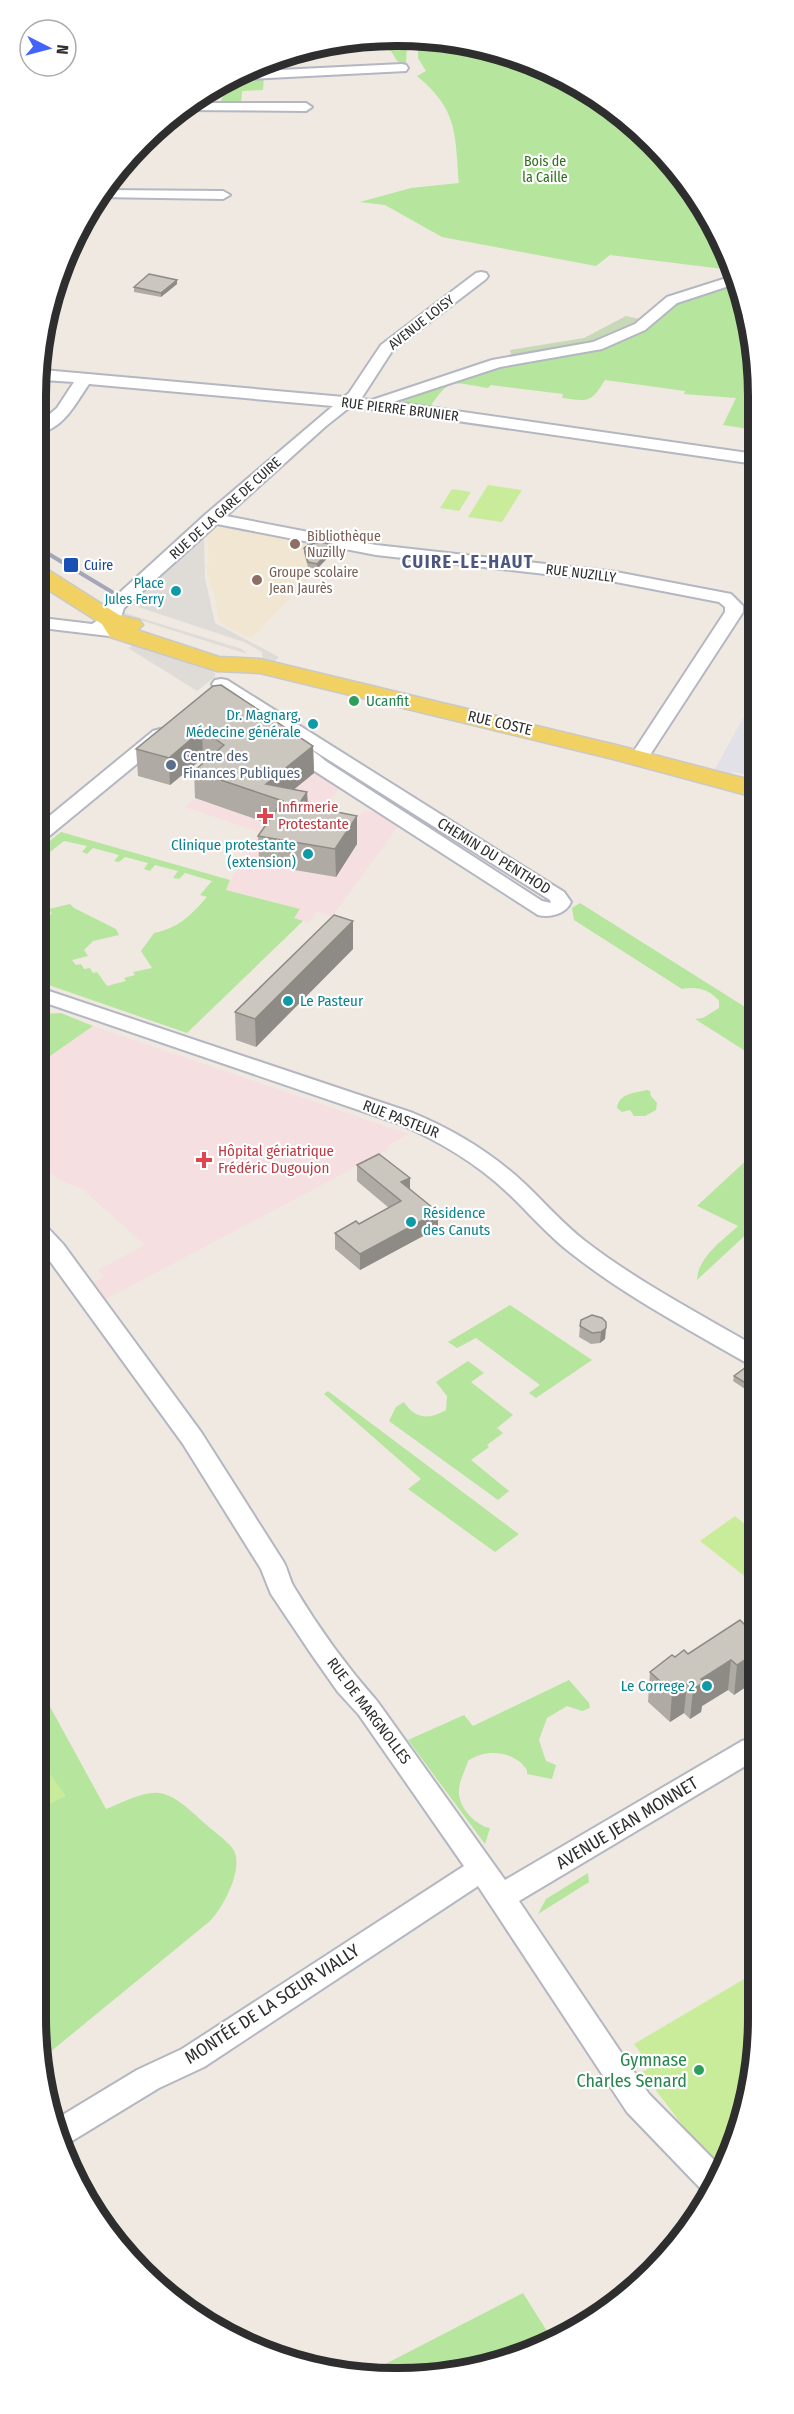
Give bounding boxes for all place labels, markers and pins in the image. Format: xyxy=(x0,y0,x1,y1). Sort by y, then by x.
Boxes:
place label: Bibliothèque Nuzilly xyxy=(307,528,381,561)
marker: Bibliothèque Nuzilly xyxy=(288,537,302,551)
marker: Cuire xyxy=(62,556,80,574)
place label: Cuire xyxy=(84,557,113,574)
place label: Groupe scolaire Jean Jaurès xyxy=(269,564,358,597)
marker: Groupe scolaire Jean Jaurès xyxy=(250,573,264,587)
place label: Place Jules Ferry xyxy=(104,575,165,608)
marker: Place Jules Ferry xyxy=(169,584,183,598)
place label: Ucanfit xyxy=(366,692,409,710)
marker: Ucanfit xyxy=(347,694,361,708)
place label: Dr. Magnarg, Médecine générale xyxy=(186,706,301,741)
marker: Dr. Magnarg, Médecine générale xyxy=(306,717,320,731)
place label: Centre des Finances Publiques xyxy=(183,747,300,782)
marker: Centre des Finances Publiques xyxy=(164,758,178,772)
place label: Infirmerie Protestante xyxy=(278,798,349,833)
marker: Infirmerie Protestante xyxy=(256,807,274,825)
place label: Clinique protestante (extension) xyxy=(171,836,296,871)
marker: Clinique protestante (extension) xyxy=(301,847,315,861)
place label: Le Pasteur xyxy=(300,992,364,1010)
marker: Le Pasteur xyxy=(281,994,295,1008)
place label: Hôpital gériatrique Frédéric Dugoujon xyxy=(218,1142,334,1177)
marker: Hôpital gériatrique Frédéric Dugoujon xyxy=(195,1151,213,1169)
place label: Résidence des Canuts xyxy=(423,1204,490,1239)
marker: Résidence des Canuts xyxy=(404,1215,418,1229)
place label: Le Correge 2 xyxy=(621,1677,695,1695)
marker: Le Correge 2 xyxy=(700,1679,714,1693)
place label: Gymnase Charles Senard xyxy=(576,2049,687,2092)
marker: Gymnase Charles Senard xyxy=(692,2063,706,2077)

